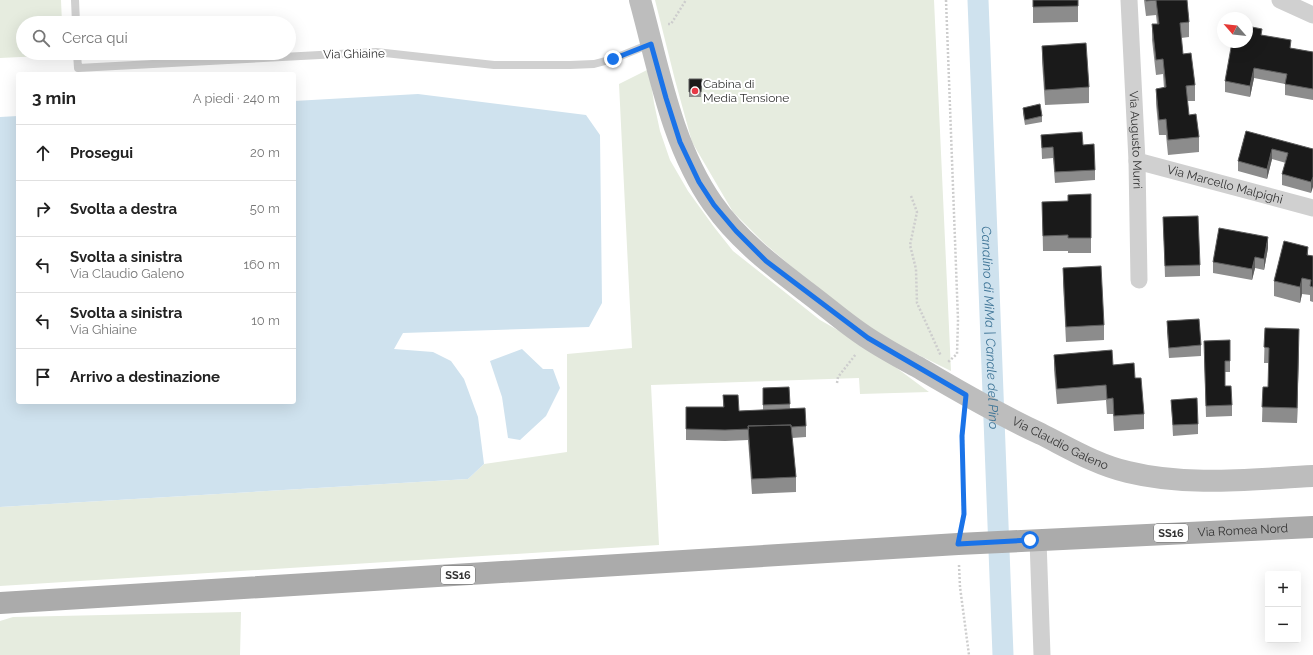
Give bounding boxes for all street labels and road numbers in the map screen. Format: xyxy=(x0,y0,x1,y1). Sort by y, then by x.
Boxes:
street label: Via Ghiaine xyxy=(323,46,385,62)
street label: Via Augusto Murri xyxy=(1127,90,1144,189)
street label: Via Marcello Malpighi xyxy=(1166,162,1284,207)
street label: Via Claudio Galeno xyxy=(1010,414,1110,473)
street label: Via Romea Nord xyxy=(1197,521,1288,540)
road number: SS16 xyxy=(1154,524,1188,542)
road number: SS16 xyxy=(441,566,475,584)

